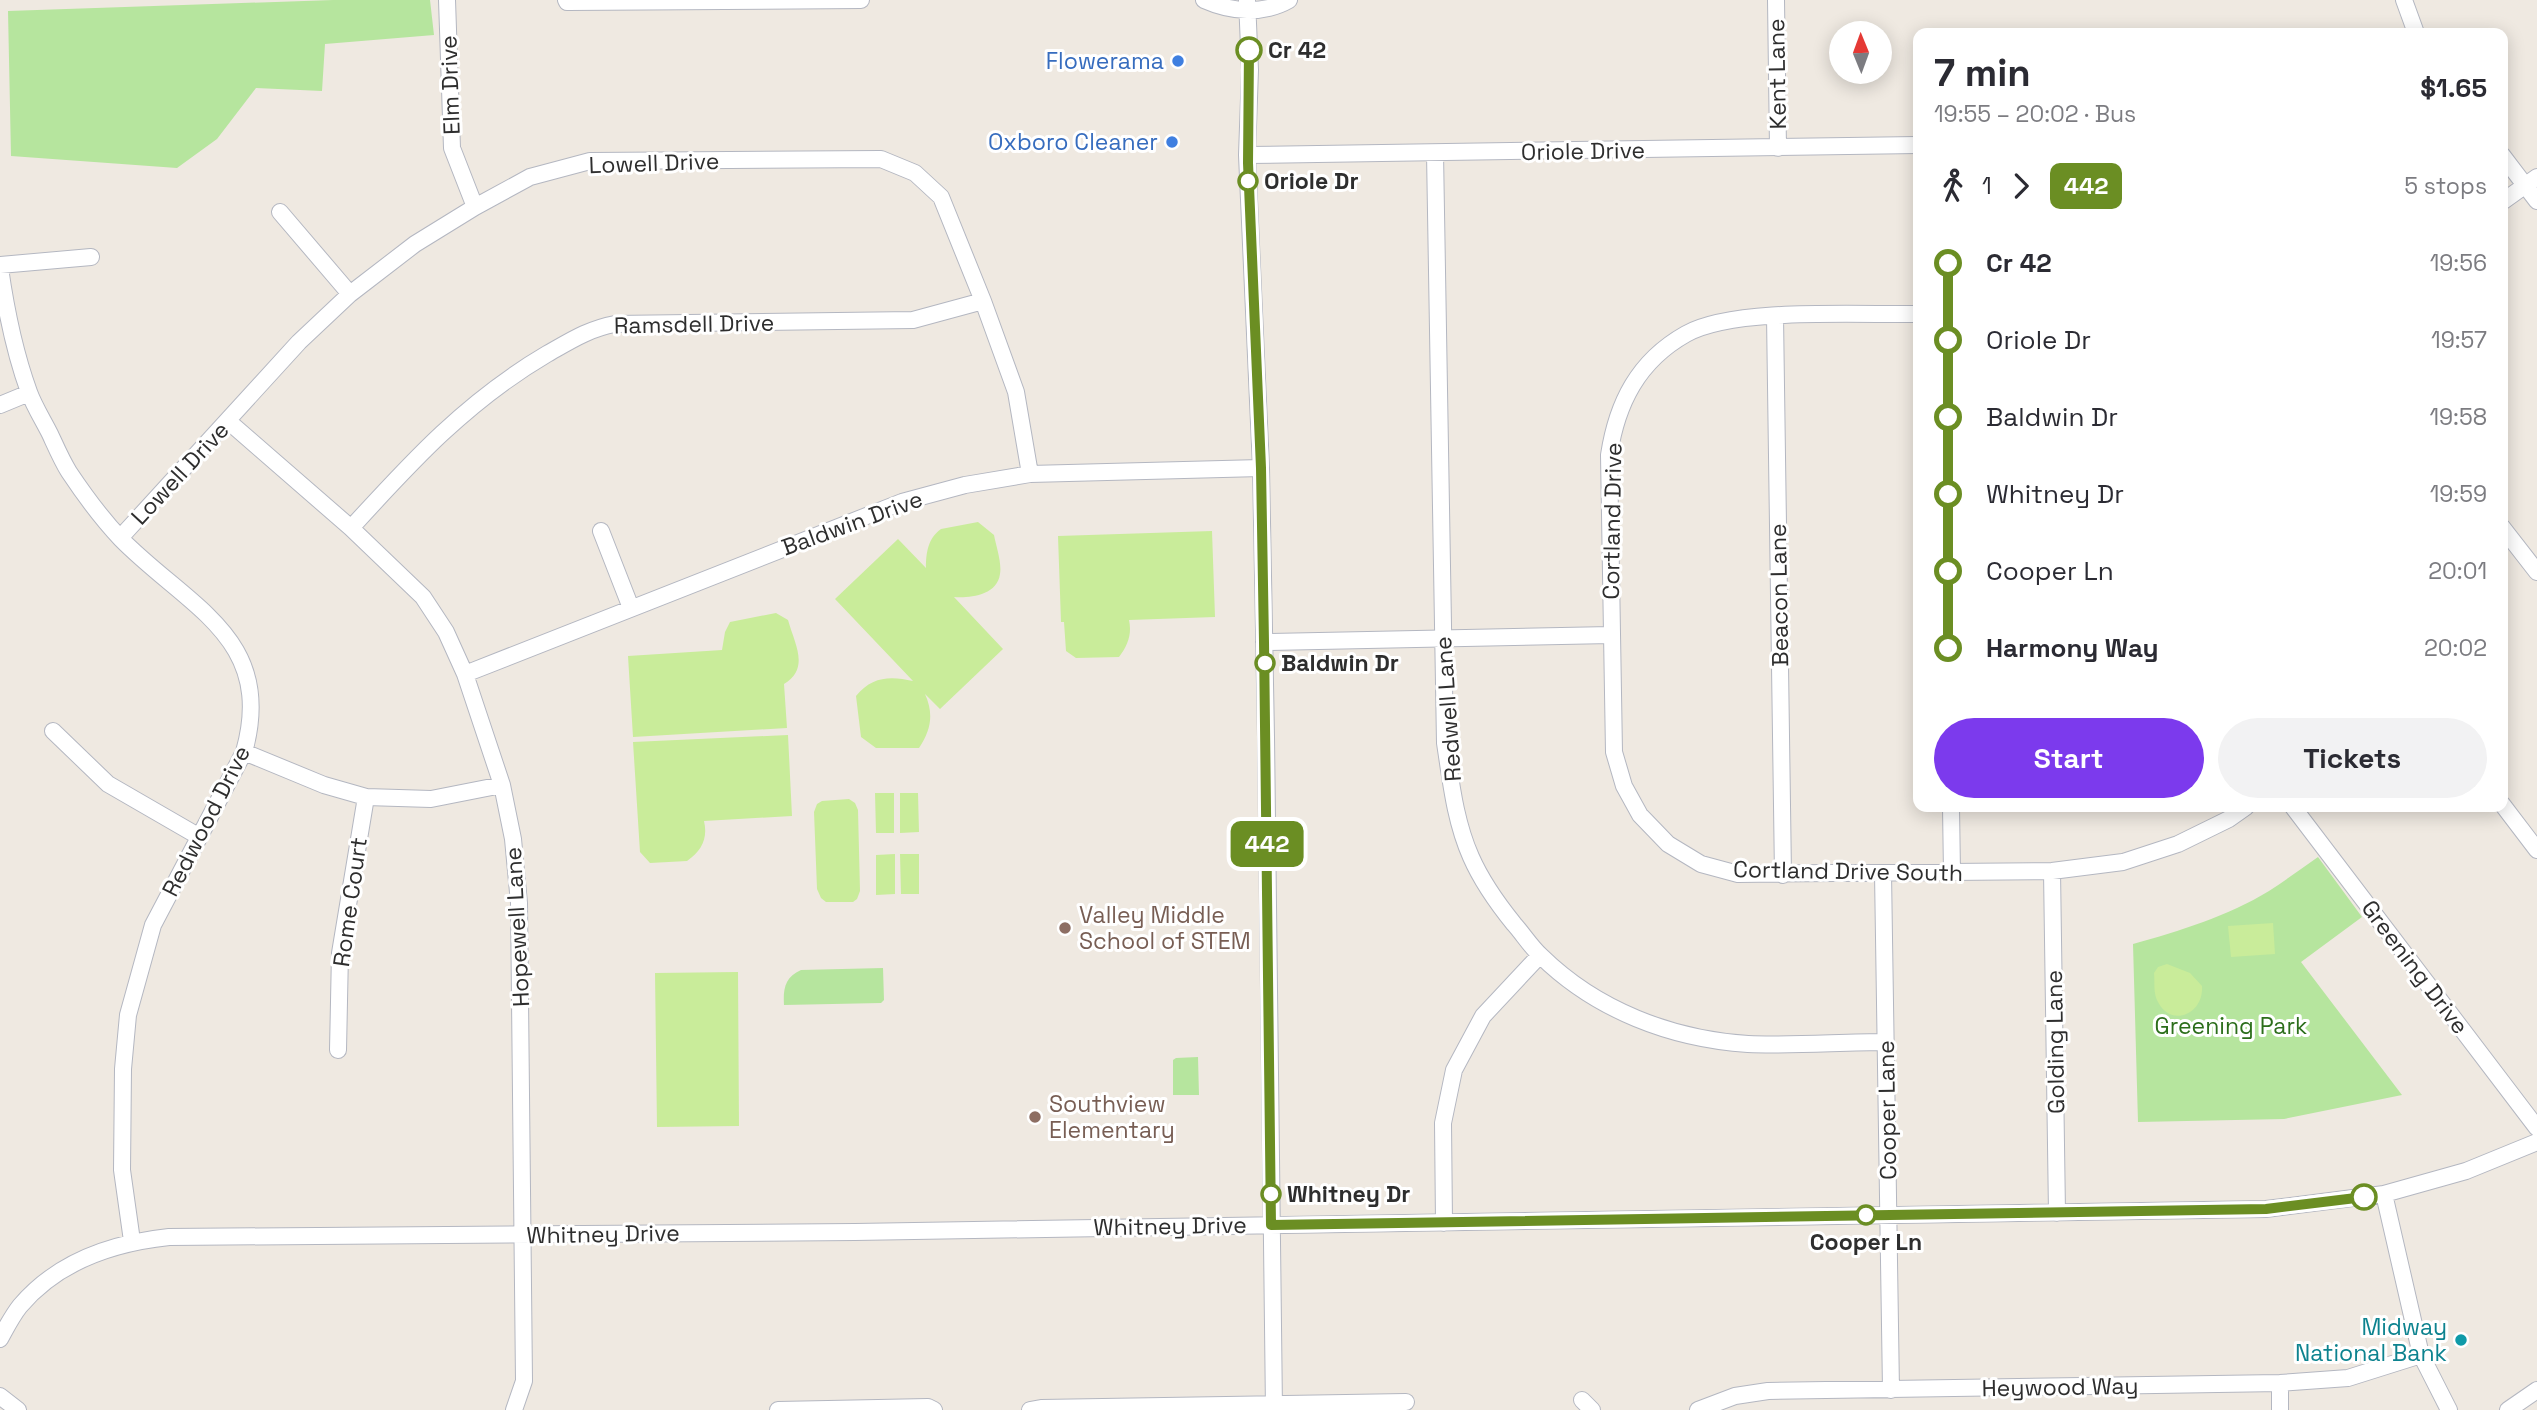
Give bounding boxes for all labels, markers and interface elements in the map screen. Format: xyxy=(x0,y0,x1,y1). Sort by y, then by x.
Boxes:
street label: Kent Lane xyxy=(1761,18,1793,130)
north arrow xyxy=(1829,21,1892,84)
map controls xyxy=(1829,21,1892,84)
street label: Elm Drive xyxy=(433,35,467,135)
place label: Cr 42 xyxy=(1268,35,1326,65)
marker: Cr 42 xyxy=(1236,37,1262,63)
place label: Flowerama xyxy=(1046,46,1164,76)
text: 7 min xyxy=(1934,49,2031,97)
marker: Flowerama xyxy=(1170,53,1186,69)
text: $1.65 xyxy=(2420,71,2487,105)
text: 19:55 – 20:02 · Bus xyxy=(1934,99,2136,129)
place label: Oxboro Cleaner xyxy=(988,127,1158,157)
marker: Oxboro Cleaner xyxy=(1164,134,1180,150)
street label: Oriole Drive xyxy=(1521,135,1645,167)
street label: Lowell Drive xyxy=(588,146,720,180)
place label: Oriole Dr xyxy=(1264,166,1359,196)
icon: walk xyxy=(1934,167,1972,205)
icon: forward xyxy=(2002,167,2040,205)
text: 442 xyxy=(2064,170,2108,201)
marker: Oriole Dr xyxy=(1238,171,1258,191)
text: 1 xyxy=(1982,171,1992,201)
text: 5 stops xyxy=(2404,171,2487,201)
text: Cr 42 xyxy=(1986,246,2052,280)
text: 19:56 xyxy=(2430,248,2487,278)
street label: Ramsdell Drive xyxy=(614,308,774,340)
text: Oriole Dr xyxy=(1986,323,2091,357)
text: 19:57 xyxy=(2431,325,2487,355)
text: Baldwin Dr xyxy=(1986,400,2118,434)
text: 19:58 xyxy=(2429,402,2487,432)
street label: Lowell Drive xyxy=(125,415,235,531)
street label: Cortland Drive xyxy=(1596,442,1628,600)
text: Whitney Dr xyxy=(1986,477,2124,511)
text: 19:59 xyxy=(2430,479,2487,509)
street label: Baldwin Drive xyxy=(777,484,927,562)
street label: Beacon Lane xyxy=(1763,523,1795,667)
text: Cooper Ln xyxy=(1986,554,2114,588)
text: 20:01 xyxy=(2428,556,2487,586)
text: Harmony Way xyxy=(1986,631,2159,665)
text: 20:02 xyxy=(2424,633,2487,663)
street label: Redwell Lane xyxy=(1428,635,1468,783)
place label: Baldwin Dr xyxy=(1281,648,1399,678)
marker: Baldwin Dr xyxy=(1255,653,1275,673)
button: Start xyxy=(1934,718,2204,798)
button: Tickets xyxy=(2218,718,2487,798)
street label: Redwood Drive xyxy=(155,741,257,901)
line badge: 442 xyxy=(1227,821,1307,867)
text: 442 xyxy=(1245,828,1289,859)
street label: Rome Court xyxy=(326,835,374,969)
street label: Hopewell Lane xyxy=(498,846,536,1008)
street label: Cortland Drive South xyxy=(1733,854,1963,888)
street label: Greening Drive xyxy=(2355,894,2475,1040)
place label: Valley Middle School of STEM xyxy=(1079,900,1251,956)
marker: Valley Middle School of STEM xyxy=(1057,920,1073,936)
street label: Golding Lane xyxy=(2039,970,2071,1114)
park label: Greening Park xyxy=(2154,1011,2308,1041)
street label: Cooper Lane xyxy=(1871,1040,1903,1180)
place label: Southview Elementary xyxy=(1049,1089,1175,1145)
marker: Southview Elementary xyxy=(1027,1109,1043,1125)
place label: Whitney Dr xyxy=(1287,1179,1410,1209)
marker: Whitney Dr xyxy=(1261,1184,1281,1204)
unlabelled marker xyxy=(2351,1184,2377,1210)
marker: Cooper Ln xyxy=(1856,1205,1876,1225)
street label: Whitney Drive xyxy=(1093,1210,1247,1242)
street label: Whitney Drive xyxy=(526,1218,680,1250)
place label: Cooper Ln xyxy=(1810,1227,1922,1257)
place label: Midway National Bank xyxy=(2295,1312,2447,1368)
marker: Midway National Bank xyxy=(2453,1332,2469,1348)
street label: Heywood Way xyxy=(1981,1371,2139,1403)

